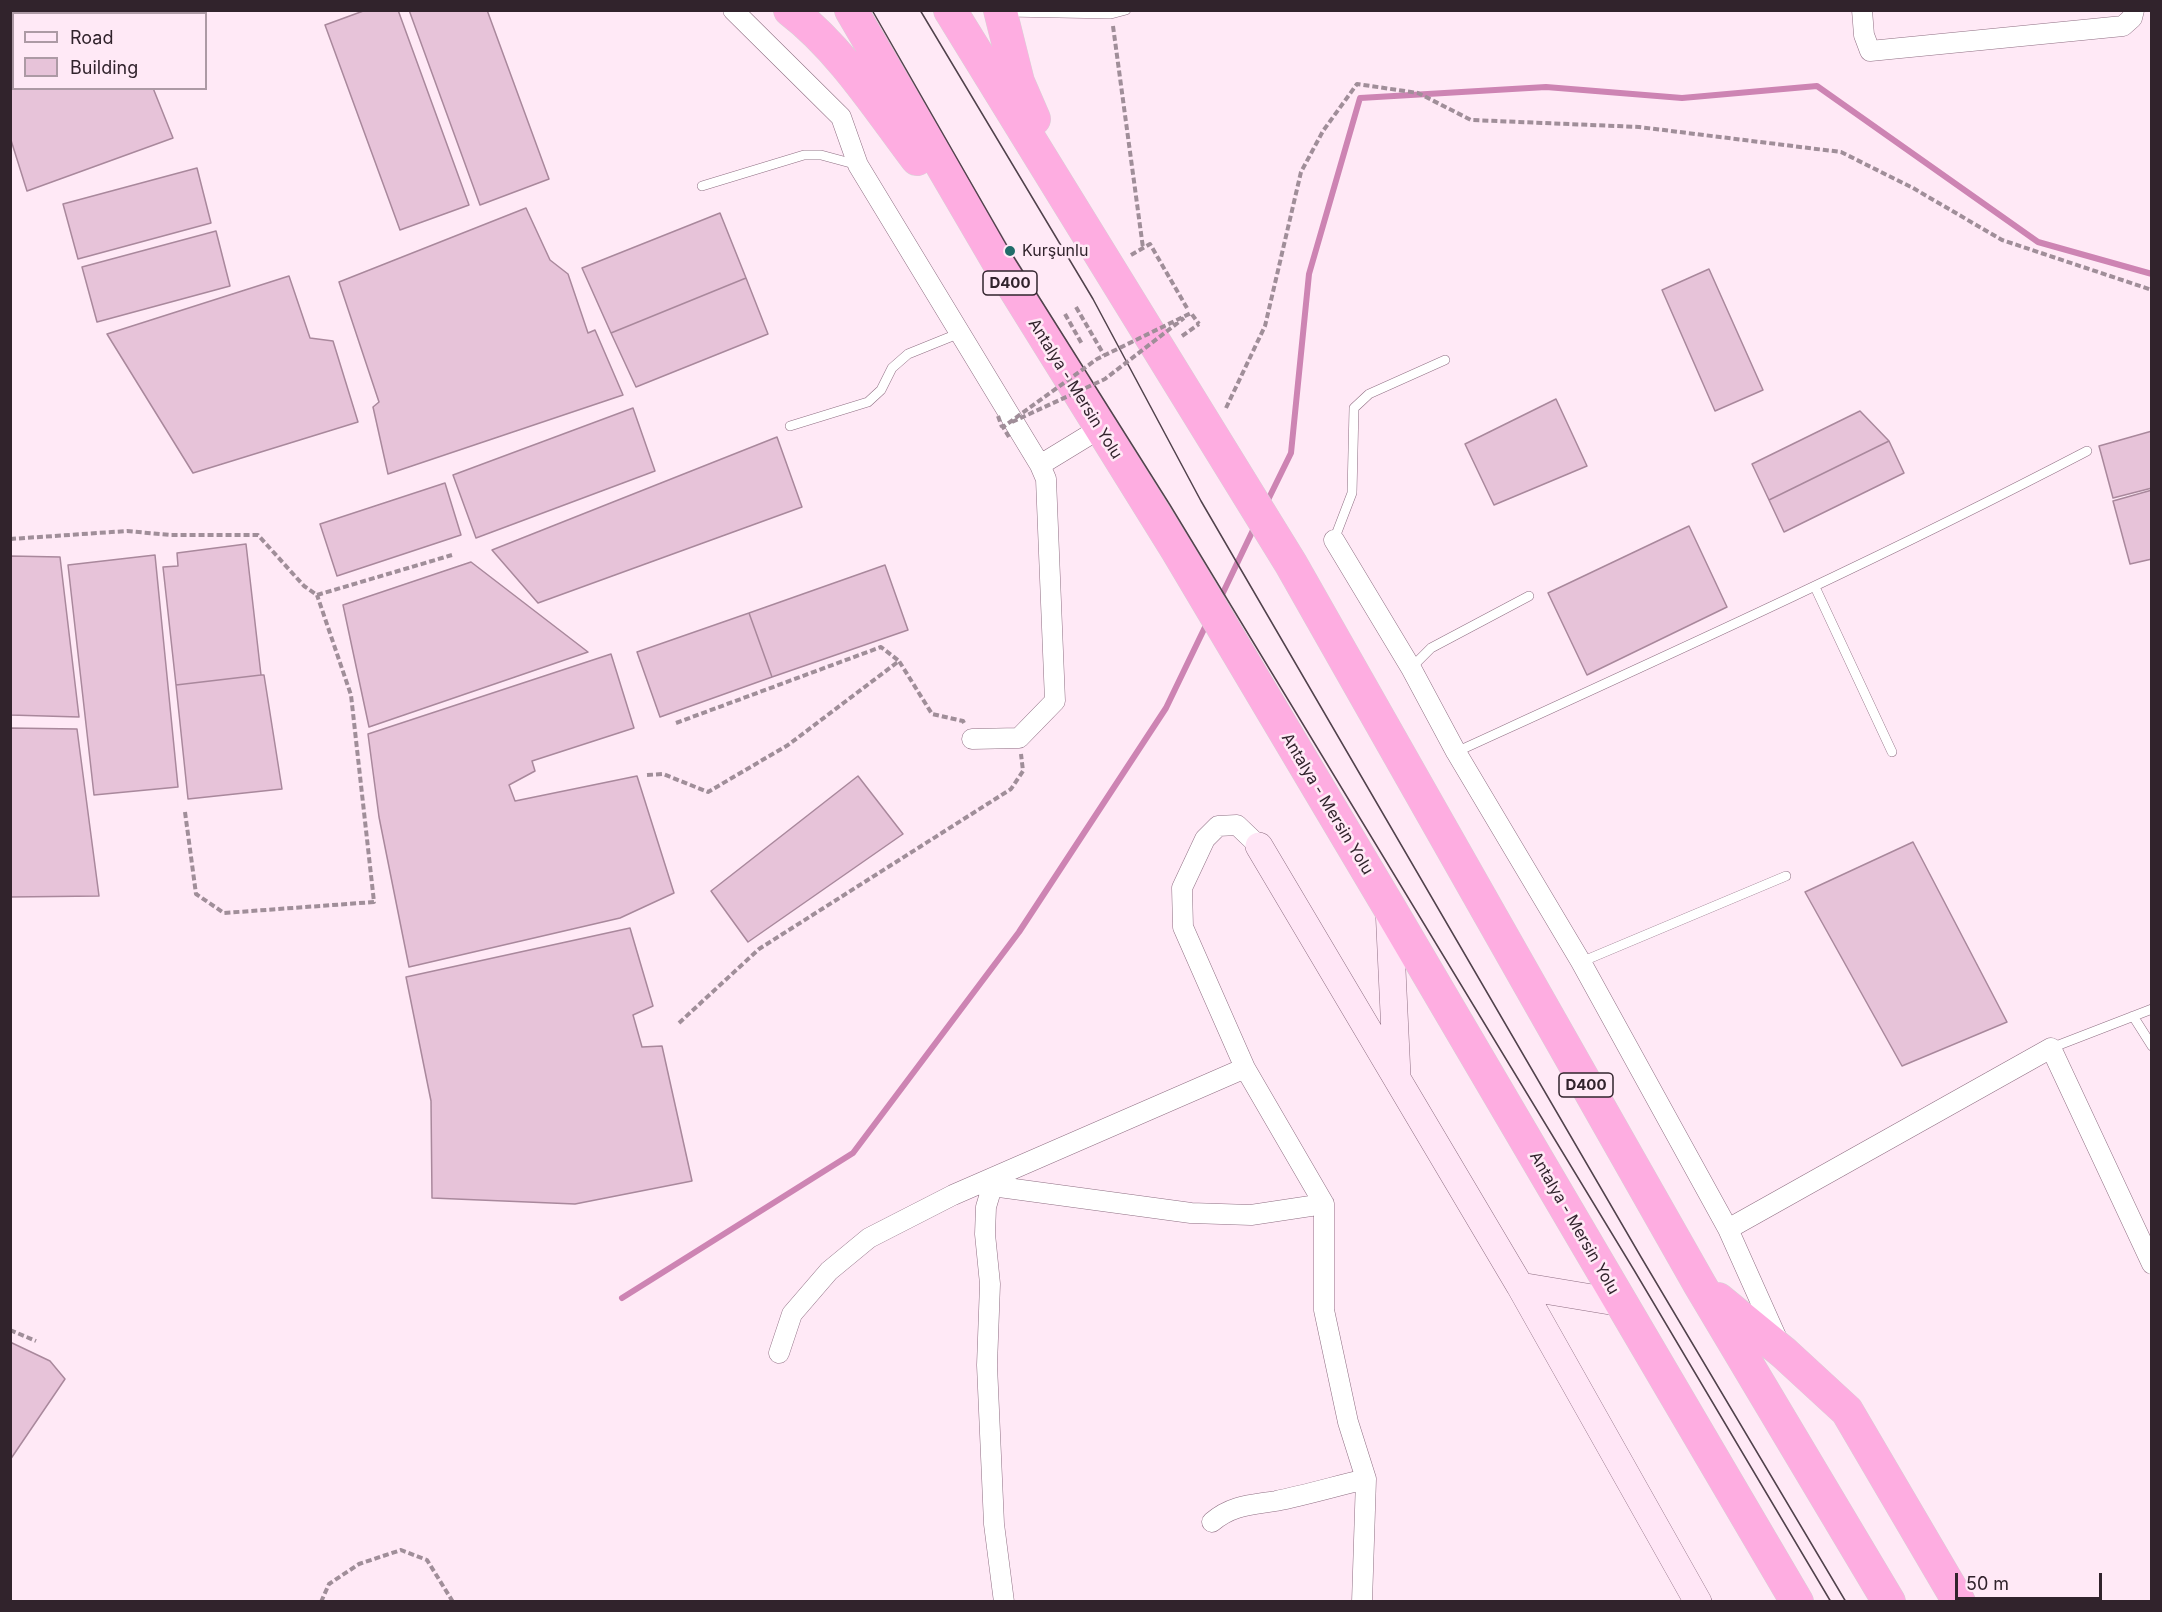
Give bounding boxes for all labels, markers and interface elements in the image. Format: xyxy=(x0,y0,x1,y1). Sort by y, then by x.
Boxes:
legend xyxy=(12,12,207,90)
text: Road xyxy=(70,27,113,48)
text: Building xyxy=(70,57,138,78)
place label: Kurşunlu xyxy=(1022,241,1088,261)
marker: Kurşunlu xyxy=(1003,244,1017,258)
road number: D400 xyxy=(983,271,1037,295)
street label: Antalya - Mersin Yolu xyxy=(1024,315,1126,463)
street label: Antalya - Mersin Yolu xyxy=(1277,730,1377,878)
road number: D400 xyxy=(1559,1073,1613,1097)
street label: Antalya - Mersin Yolu xyxy=(1525,1148,1623,1298)
scale bar xyxy=(1958,1561,2105,1599)
text: 50 m xyxy=(1966,1573,2009,1594)

